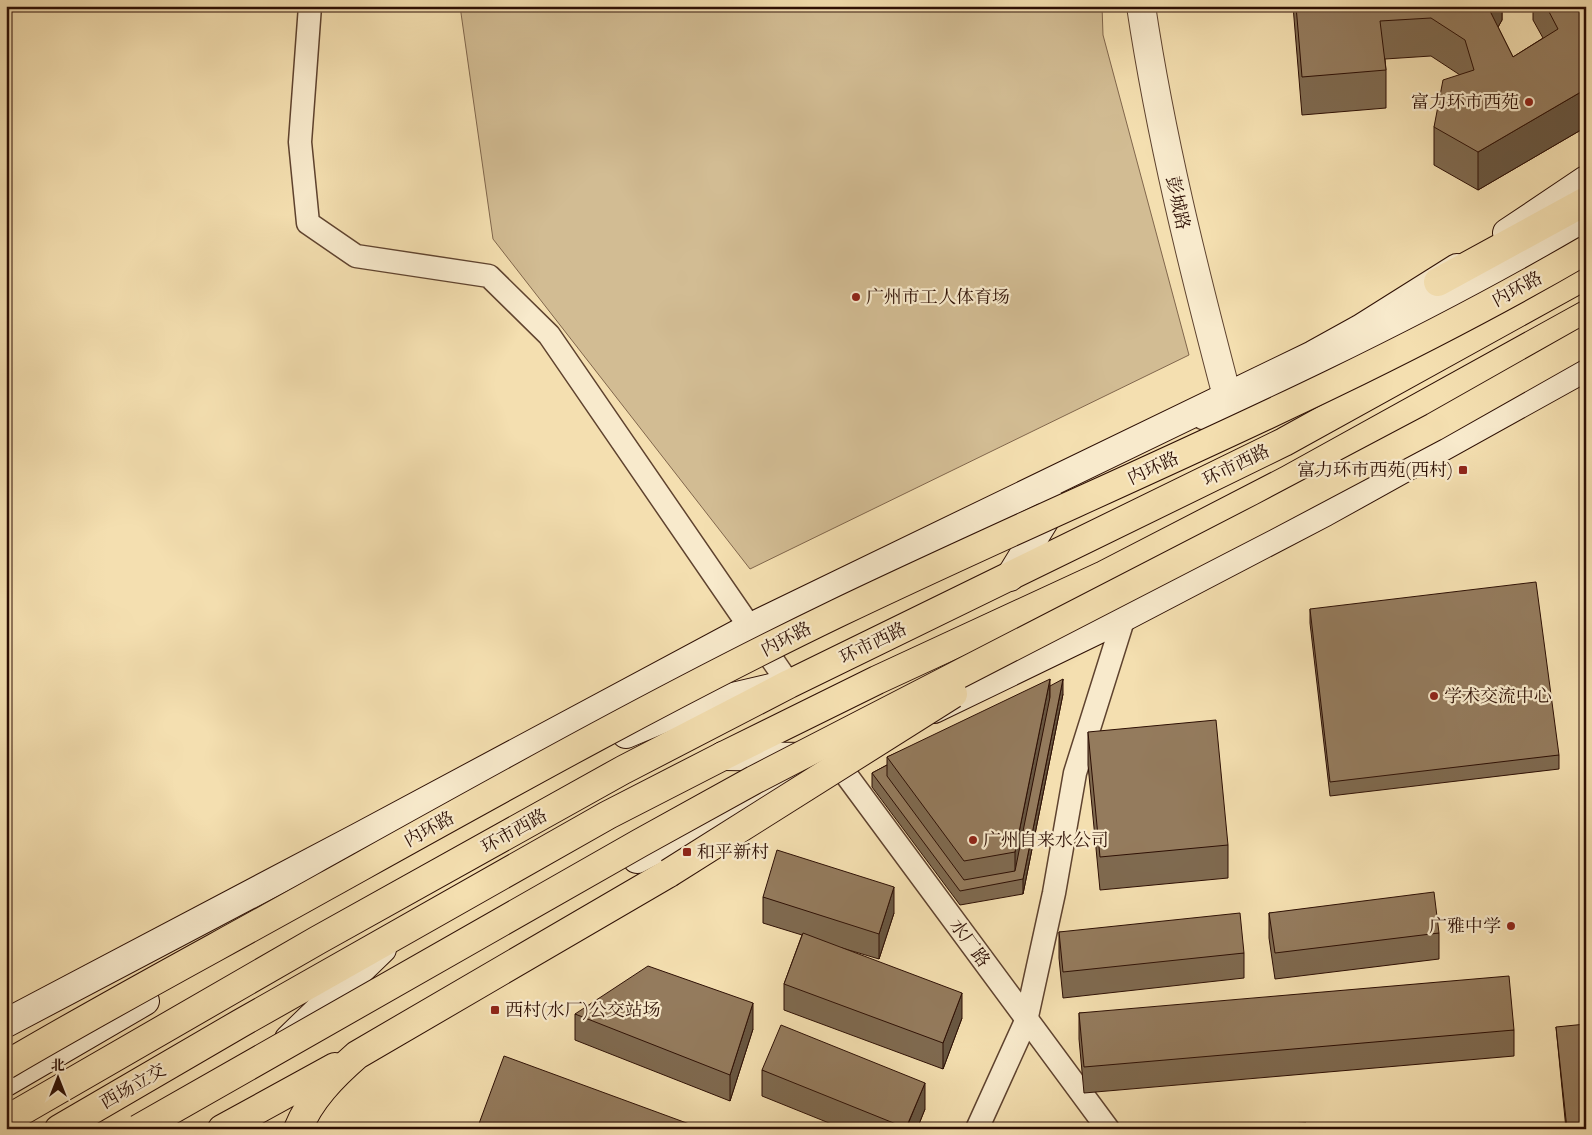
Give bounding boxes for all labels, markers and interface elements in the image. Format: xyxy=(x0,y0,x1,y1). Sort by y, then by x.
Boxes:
place label: 富力环市西苑 xyxy=(1411,91,1519,117)
marker: 富力环市西苑 xyxy=(1523,96,1535,108)
street label: 彭城路 xyxy=(1158,174,1194,233)
street label: 内环路 xyxy=(1488,267,1548,315)
place label: 广州市工人体育场 xyxy=(866,286,1010,312)
marker: 广州市工人体育场 xyxy=(850,291,862,303)
street label: 环市西路 xyxy=(1199,439,1275,494)
street label: 内环路 xyxy=(1124,447,1184,493)
place label: 富力环市西苑(西村) xyxy=(1297,459,1453,485)
marker: 富力环市西苑(西村) xyxy=(1457,464,1469,476)
street label: 内环路 xyxy=(757,617,817,665)
street label: 环市西路 xyxy=(836,617,912,672)
place label: 学术交流中心 xyxy=(1444,685,1552,711)
marker: 学术交流中心 xyxy=(1428,690,1440,702)
street label: 环市西路 xyxy=(477,804,553,862)
street label: 内环路 xyxy=(400,806,460,855)
place label: 广州自来水公司 xyxy=(983,829,1109,855)
marker: 广州自来水公司 xyxy=(967,834,979,846)
place label: 和平新村 xyxy=(697,841,769,867)
marker: 和平新村 xyxy=(681,846,693,858)
street label: 水厂路 xyxy=(942,915,995,974)
place label: 广雅中学 xyxy=(1429,915,1501,941)
marker: 广雅中学 xyxy=(1505,920,1517,932)
place label: 西村(水厂)公交站场 xyxy=(505,999,661,1025)
marker: 西村(水厂)公交站场 xyxy=(489,1004,501,1016)
north arrow xyxy=(32,1052,82,1102)
text: 北 xyxy=(51,1057,65,1077)
street label: 西场立交 xyxy=(96,1058,172,1117)

